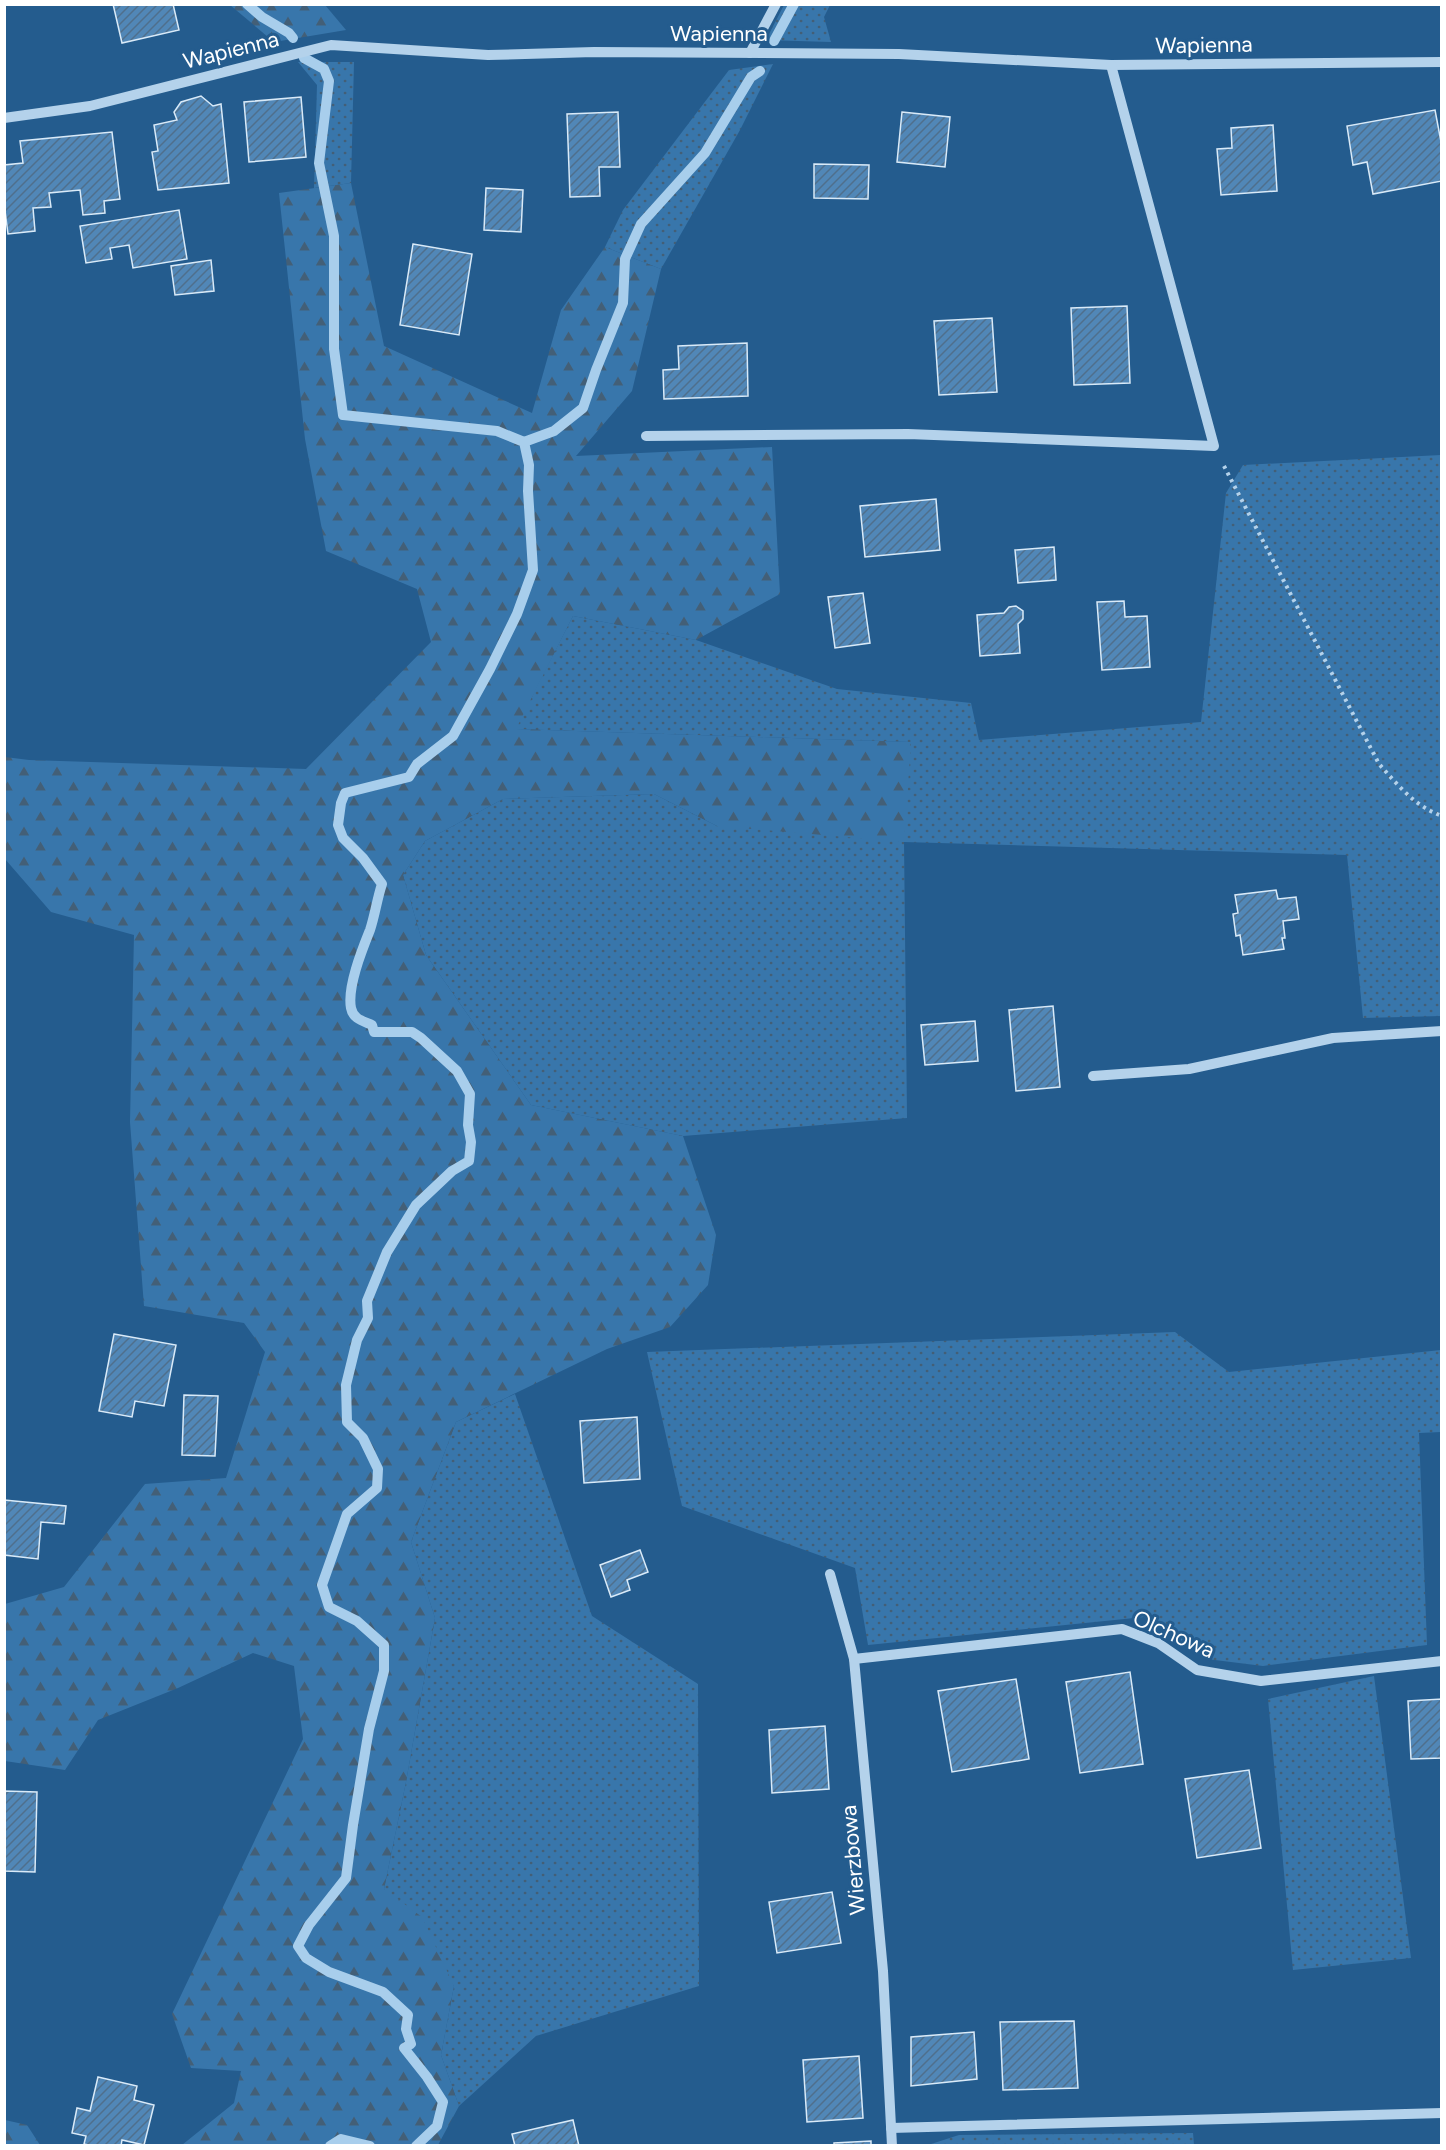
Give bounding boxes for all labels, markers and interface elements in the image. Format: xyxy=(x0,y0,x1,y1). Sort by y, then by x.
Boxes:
street label: Wapienna xyxy=(670,20,768,47)
street label: Wapienna xyxy=(181,25,281,75)
street label: Wapienna xyxy=(1155,31,1253,59)
street label: Olchowa xyxy=(1129,1604,1219,1664)
street label: Wierzbowa xyxy=(835,1804,871,1916)

